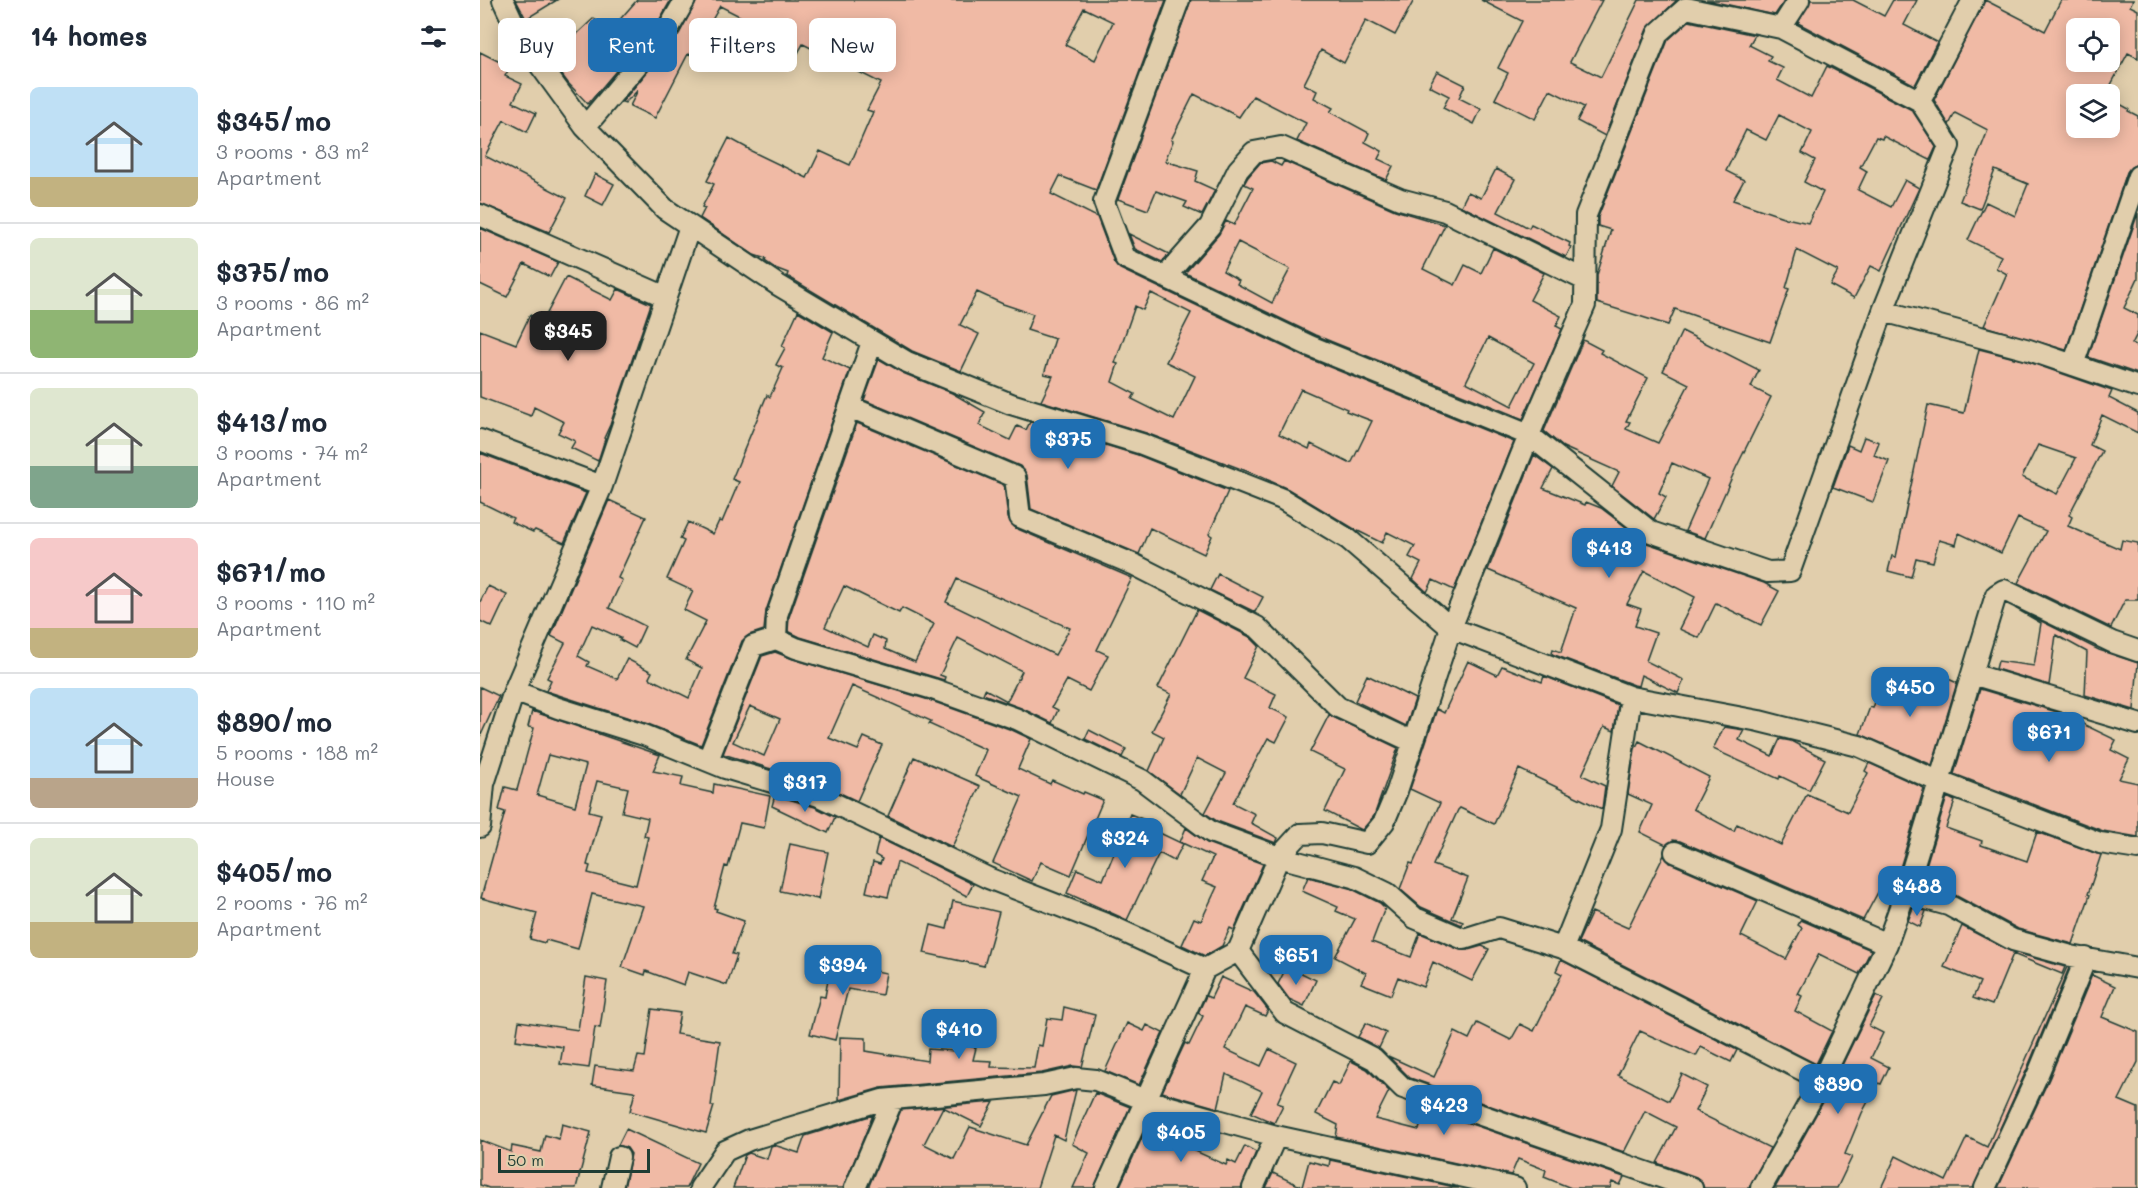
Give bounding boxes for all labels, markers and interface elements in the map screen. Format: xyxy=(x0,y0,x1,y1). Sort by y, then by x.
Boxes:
chip: Buy xyxy=(498,18,576,72)
chip: Rent xyxy=(588,18,677,72)
chip: Filters xyxy=(689,18,797,72)
chip: New xyxy=(809,18,896,72)
map controls xyxy=(2066,18,2120,138)
button: locate xyxy=(2066,18,2120,72)
text: 14 homes xyxy=(30,19,148,53)
icon: filters xyxy=(417,20,450,53)
button: layers xyxy=(2066,84,2120,138)
text: $345/mo xyxy=(216,104,331,138)
icon: home xyxy=(78,111,150,183)
text: 3 rooms · 83 m² xyxy=(216,138,369,164)
text: Apartment xyxy=(216,164,322,190)
text: $375/mo xyxy=(216,255,329,289)
icon: home xyxy=(78,262,150,334)
text: 3 rooms · 86 m² xyxy=(216,289,369,315)
pin: $345 xyxy=(532,311,604,362)
text: Apartment xyxy=(216,315,322,341)
text: $345 xyxy=(544,317,592,343)
text: $413/mo xyxy=(216,405,327,439)
icon: home xyxy=(78,412,150,484)
pin: $375 xyxy=(1032,419,1104,470)
text: $375 xyxy=(1044,425,1092,451)
text: 3 rooms · 74 m² xyxy=(216,439,368,465)
text: Apartment xyxy=(216,465,322,491)
pin: $413 xyxy=(1573,528,1645,579)
text: $413 xyxy=(1586,534,1632,560)
text: $671/mo xyxy=(216,555,325,589)
icon: home xyxy=(78,562,150,634)
text: 3 rooms · 110 m² xyxy=(216,589,375,615)
text: Apartment xyxy=(216,615,322,641)
pin: $450 xyxy=(1874,667,1946,718)
text: $450 xyxy=(1885,673,1935,699)
text: $890/mo xyxy=(216,705,332,739)
icon: home xyxy=(78,712,150,784)
pin: $671 xyxy=(2013,712,2085,763)
text: $671 xyxy=(2027,718,2071,744)
text: 5 rooms · 188 m² xyxy=(216,739,378,765)
pin: $317 xyxy=(769,762,841,813)
text: House xyxy=(216,765,275,791)
text: $317 xyxy=(783,768,827,794)
pin: $324 xyxy=(1089,818,1161,869)
text: $324 xyxy=(1101,824,1149,850)
text: $405/mo xyxy=(216,855,332,889)
icon: home xyxy=(78,862,150,934)
pin: $488 xyxy=(1881,866,1953,917)
text: $488 xyxy=(1892,872,1942,898)
text: 2 rooms · 76 m² xyxy=(216,889,368,915)
text: Apartment xyxy=(216,915,322,941)
pin: $651 xyxy=(1260,935,1332,986)
text: $651 xyxy=(1274,941,1319,967)
pin: $394 xyxy=(807,945,879,996)
text: $394 xyxy=(818,951,868,977)
pin: $410 xyxy=(923,1009,995,1060)
text: $410 xyxy=(936,1015,982,1041)
pin: $890 xyxy=(1802,1064,1874,1115)
text: $890 xyxy=(1813,1070,1863,1096)
pin: $423 xyxy=(1408,1085,1480,1136)
text: $423 xyxy=(1420,1091,1468,1117)
pin: $405 xyxy=(1145,1112,1217,1163)
text: $405 xyxy=(1156,1118,1206,1144)
scale bar xyxy=(498,1146,650,1174)
text: 50 m xyxy=(507,1149,544,1170)

